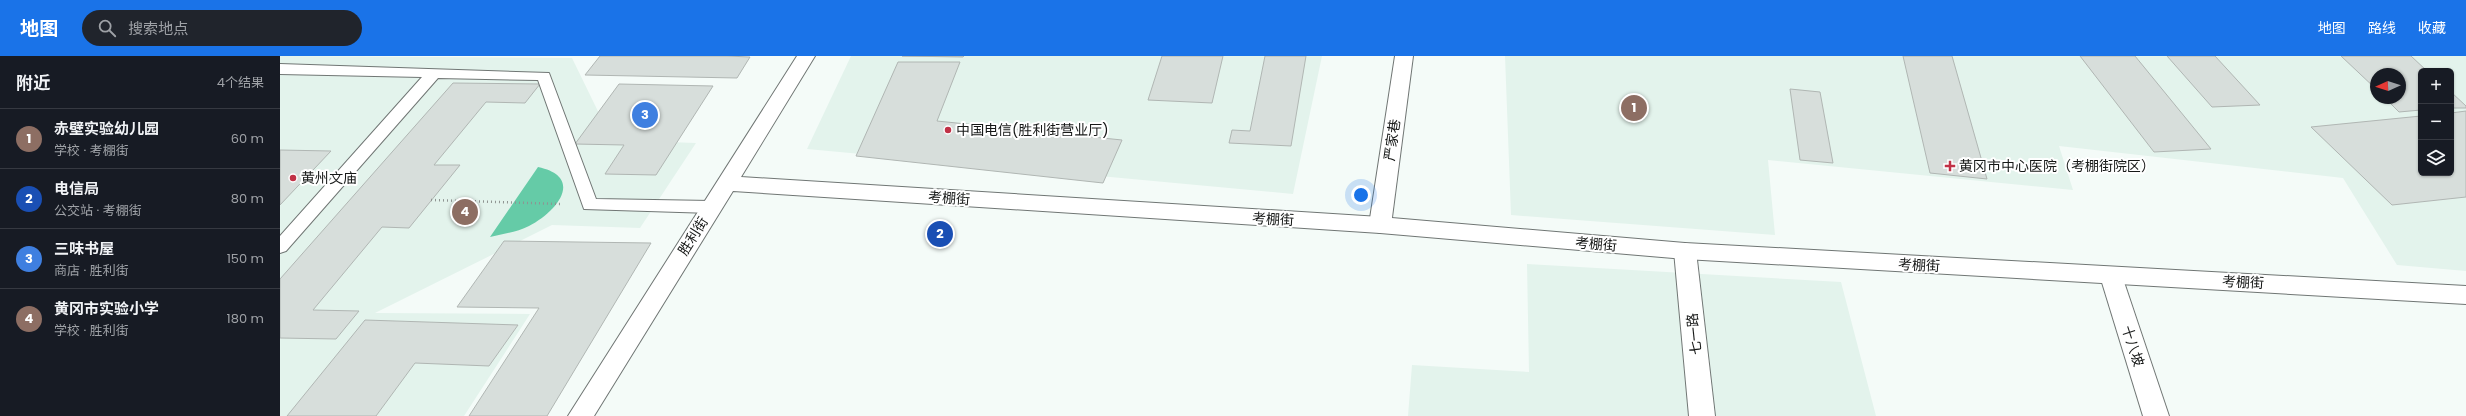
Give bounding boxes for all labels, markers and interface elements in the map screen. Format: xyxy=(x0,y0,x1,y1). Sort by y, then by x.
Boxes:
search box xyxy=(82,10,362,46)
text: 地图 xyxy=(20,15,58,42)
icon: search xyxy=(96,17,118,39)
text: 搜索地点 xyxy=(128,18,188,39)
text: 地图 xyxy=(2318,18,2346,38)
text: 路线 xyxy=(2368,18,2396,38)
text: 收藏 xyxy=(2418,18,2446,38)
north arrow xyxy=(2370,68,2406,104)
map controls xyxy=(2418,68,2454,176)
button: + xyxy=(2418,68,2454,104)
text: 附近 xyxy=(16,71,50,95)
text: 4个结果 xyxy=(217,73,264,92)
pin: 1 xyxy=(1621,93,1647,123)
pin: 3 xyxy=(632,100,658,130)
button: − xyxy=(2418,104,2454,140)
text: 赤壁实验幼儿园 xyxy=(54,118,159,139)
street label: 严家巷 xyxy=(1379,118,1405,162)
place label: 中国电信(胜利街营业厅) xyxy=(956,120,1109,140)
marker: 中国电信(胜利街营业厅) xyxy=(943,125,953,135)
text: 1 xyxy=(27,129,31,148)
text: 60 m xyxy=(231,129,264,148)
button: layers xyxy=(2418,140,2454,176)
text: 学校 · 考棚街 xyxy=(54,141,129,160)
place label: 黄冈市中心医院（考棚街院区） xyxy=(1959,156,2155,176)
marker: 黄冈市中心医院（考棚街院区） xyxy=(1944,160,1956,172)
place label: 黄州文庙 xyxy=(301,168,357,188)
marker: 黄州文庙 xyxy=(288,173,298,183)
text: 电信局 xyxy=(54,178,99,199)
your location xyxy=(1351,185,1371,205)
street label: 考棚街 xyxy=(927,187,971,209)
text: 2 xyxy=(25,189,33,208)
text: 80 m xyxy=(231,189,264,208)
pin: 4 xyxy=(452,197,478,227)
text: 公交站 · 考棚街 xyxy=(54,201,142,220)
street label: 考棚街 xyxy=(1252,208,1294,230)
street label: 胜利街 xyxy=(673,213,713,259)
pin: 2 xyxy=(927,219,953,249)
street label: 考棚街 xyxy=(1574,232,1618,256)
text: 三味书屋 xyxy=(54,238,114,259)
text: 3 xyxy=(25,249,33,268)
text: 150 m xyxy=(227,249,264,268)
street label: 考棚街 xyxy=(1898,254,1940,276)
text: 商店 · 胜利街 xyxy=(54,261,129,280)
street label: 考棚街 xyxy=(2222,271,2264,293)
text: 黄冈市实验小学 xyxy=(54,298,159,319)
text: 4 xyxy=(25,309,33,328)
text: 180 m xyxy=(227,309,264,328)
street label: 七一路 xyxy=(1682,312,1706,356)
text: 学校 · 胜利街 xyxy=(54,321,129,340)
street label: 十八坡 xyxy=(2117,323,2149,369)

